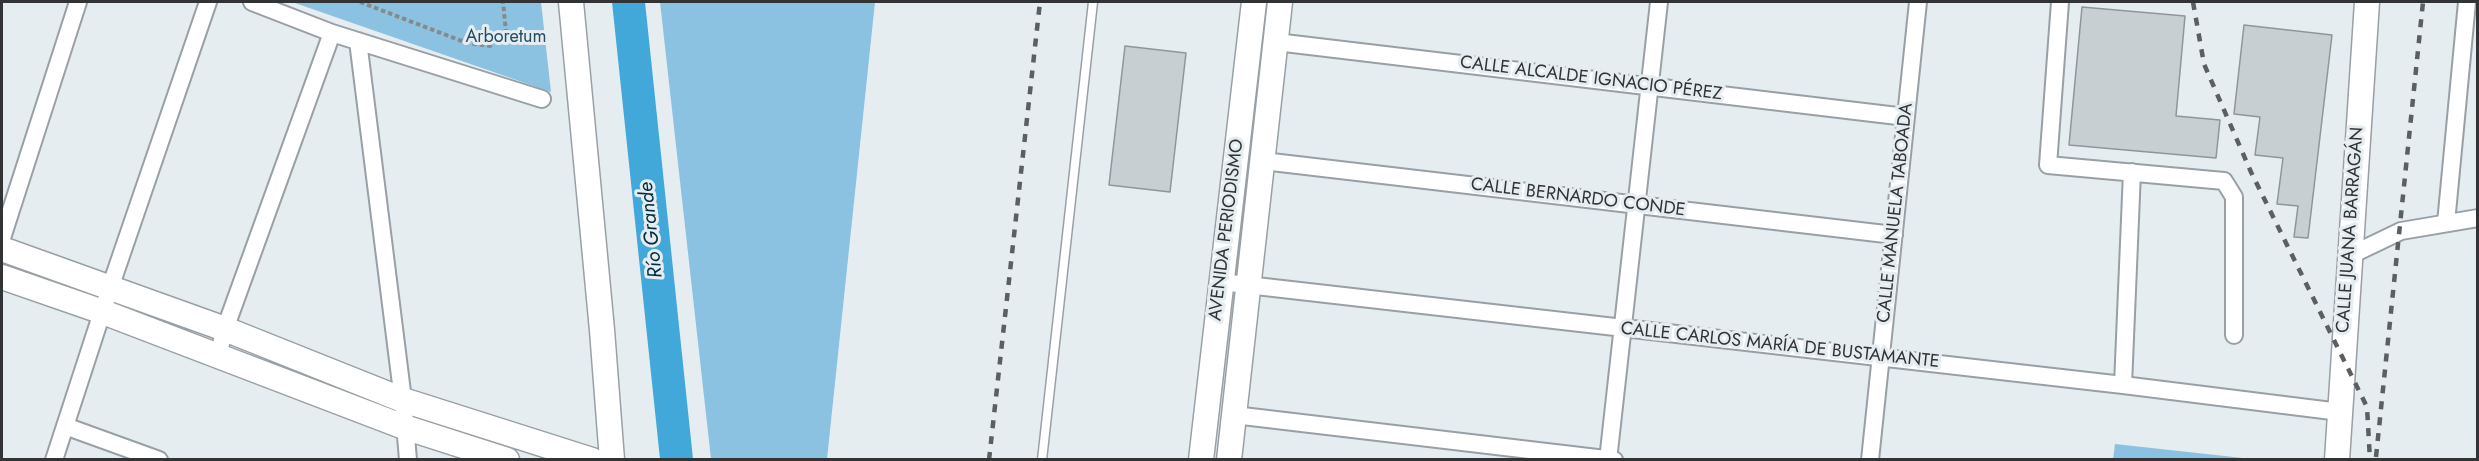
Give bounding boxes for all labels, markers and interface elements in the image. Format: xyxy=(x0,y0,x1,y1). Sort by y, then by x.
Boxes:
park label: Arboretum xyxy=(465,27,547,49)
street label: CALLE ALCALDE IGNACIO PÉREZ xyxy=(1459,52,1723,106)
street label: CALLE MANUELA TABOADA xyxy=(1874,102,1918,324)
street label: CALLE JUANA BARRAGÁN xyxy=(2333,126,2369,334)
street label: AVENIDA PERIODISMO xyxy=(1205,138,1249,322)
street label: CALLE BERNARDO CONDE xyxy=(1470,174,1686,222)
water label: Río Grande xyxy=(635,181,669,279)
street label: CALLE CARLOS MARÍA DE BUSTAMANTE xyxy=(1619,319,1941,373)

